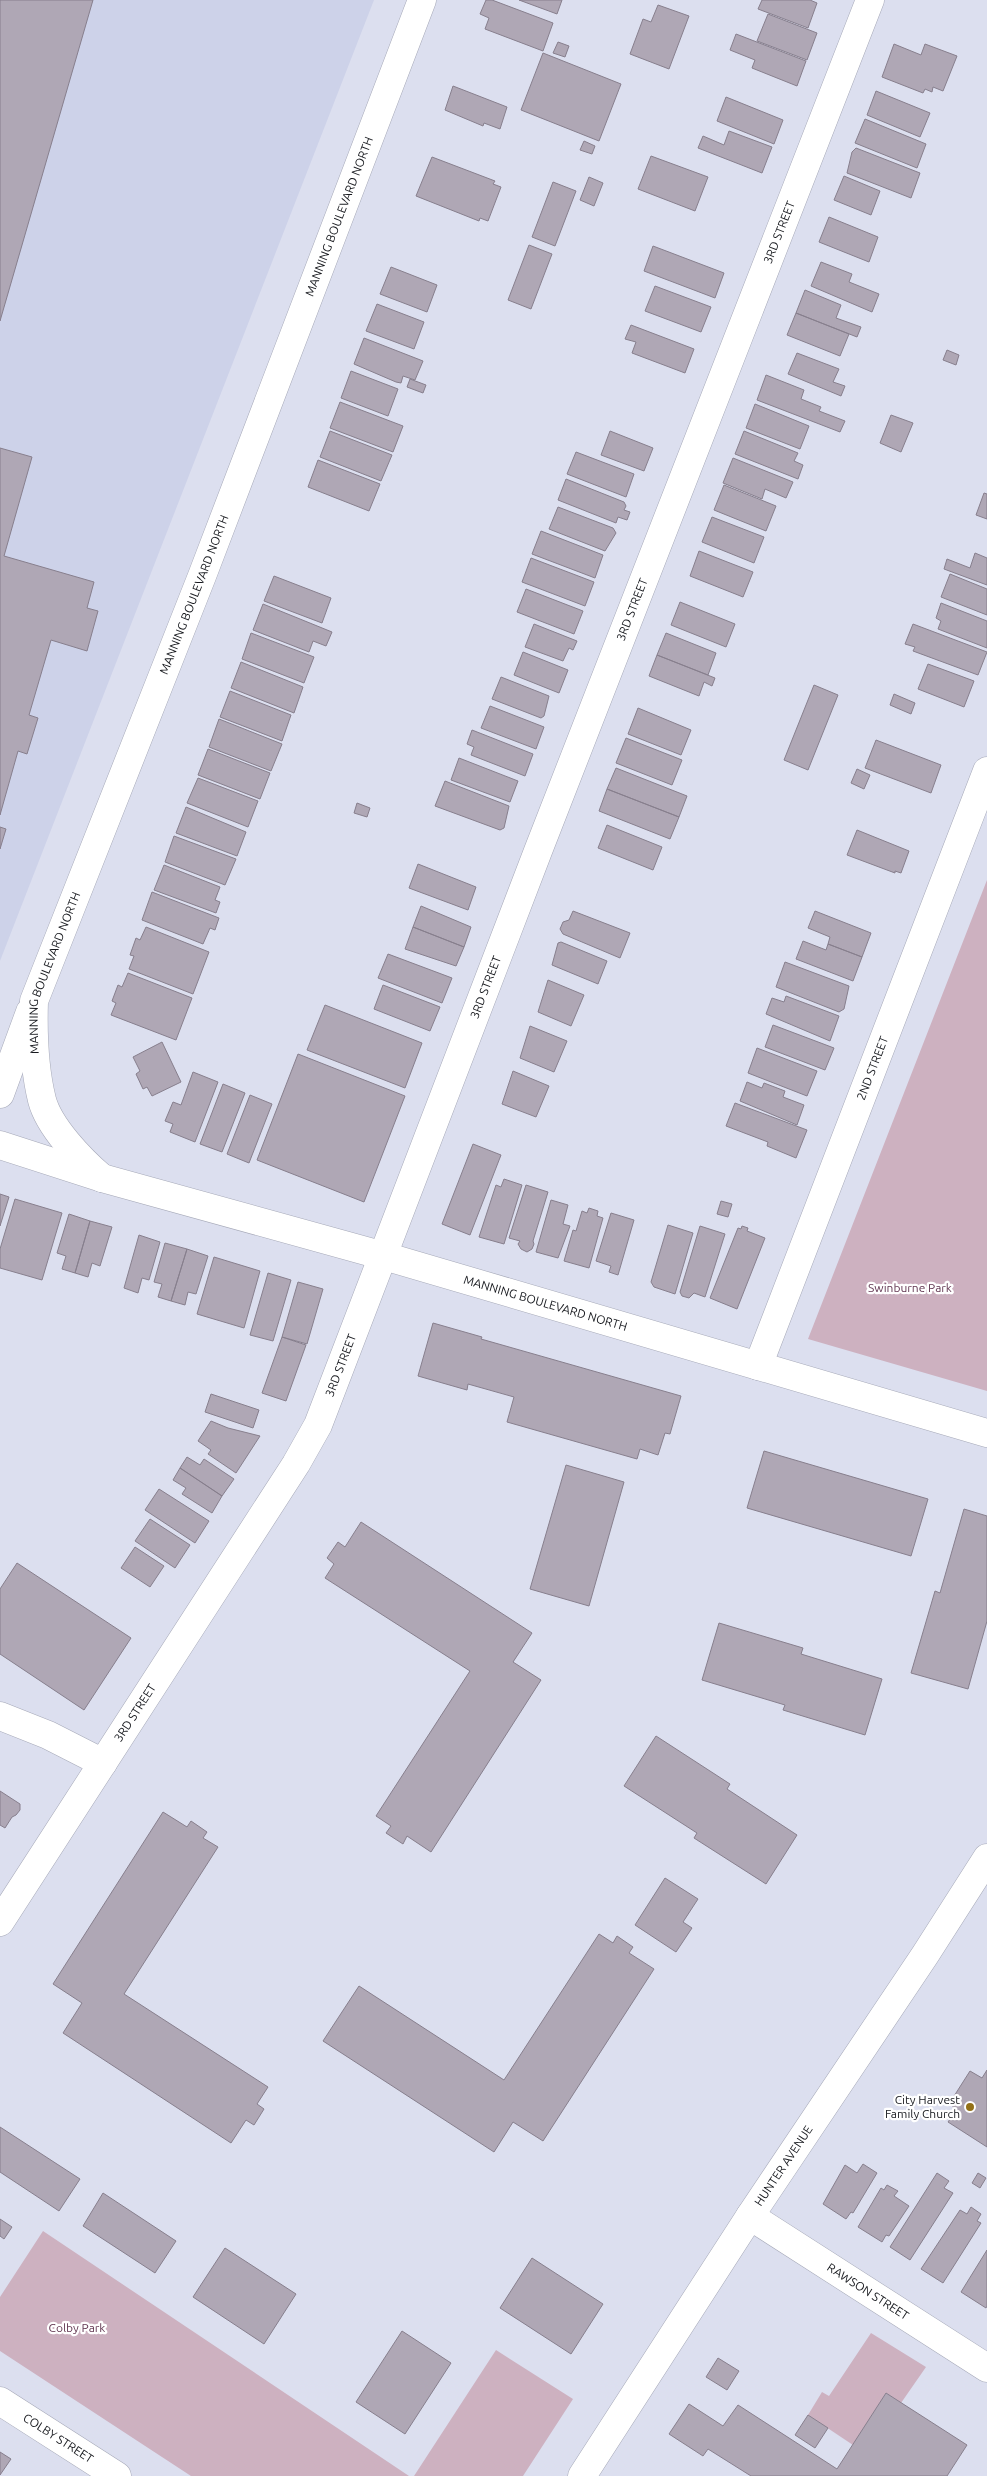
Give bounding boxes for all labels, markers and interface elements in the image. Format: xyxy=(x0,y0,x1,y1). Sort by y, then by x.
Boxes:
street label: MANNING BOULEVARD NORTH xyxy=(302,135,375,298)
street label: 3RD STREET xyxy=(761,199,797,265)
street label: MANNING BOULEVARD NORTH xyxy=(157,513,231,676)
street label: 3RD STREET xyxy=(614,576,650,643)
street label: MANNING BOULEVARD NORTH xyxy=(27,890,82,1054)
street label: 3RD STREET xyxy=(467,953,503,1020)
street label: 2ND STREET xyxy=(854,1034,890,1102)
street label: MANNING BOULEVARD NORTH xyxy=(462,1273,629,1333)
park label: Swinburne Park xyxy=(868,1281,952,1294)
street label: 3RD STREET xyxy=(322,1332,358,1398)
street label: 3RD STREET xyxy=(111,1681,158,1744)
place label: City Harvest Family Church xyxy=(885,2093,960,2120)
marker: City Harvest Family Church xyxy=(964,2101,976,2113)
street label: HUNTER AVENUE xyxy=(752,2123,815,2208)
street label: RAWSON STREET xyxy=(825,2260,912,2322)
park label: Colby Park xyxy=(49,2321,105,2334)
street label: COLBY STREET xyxy=(21,2411,96,2465)

